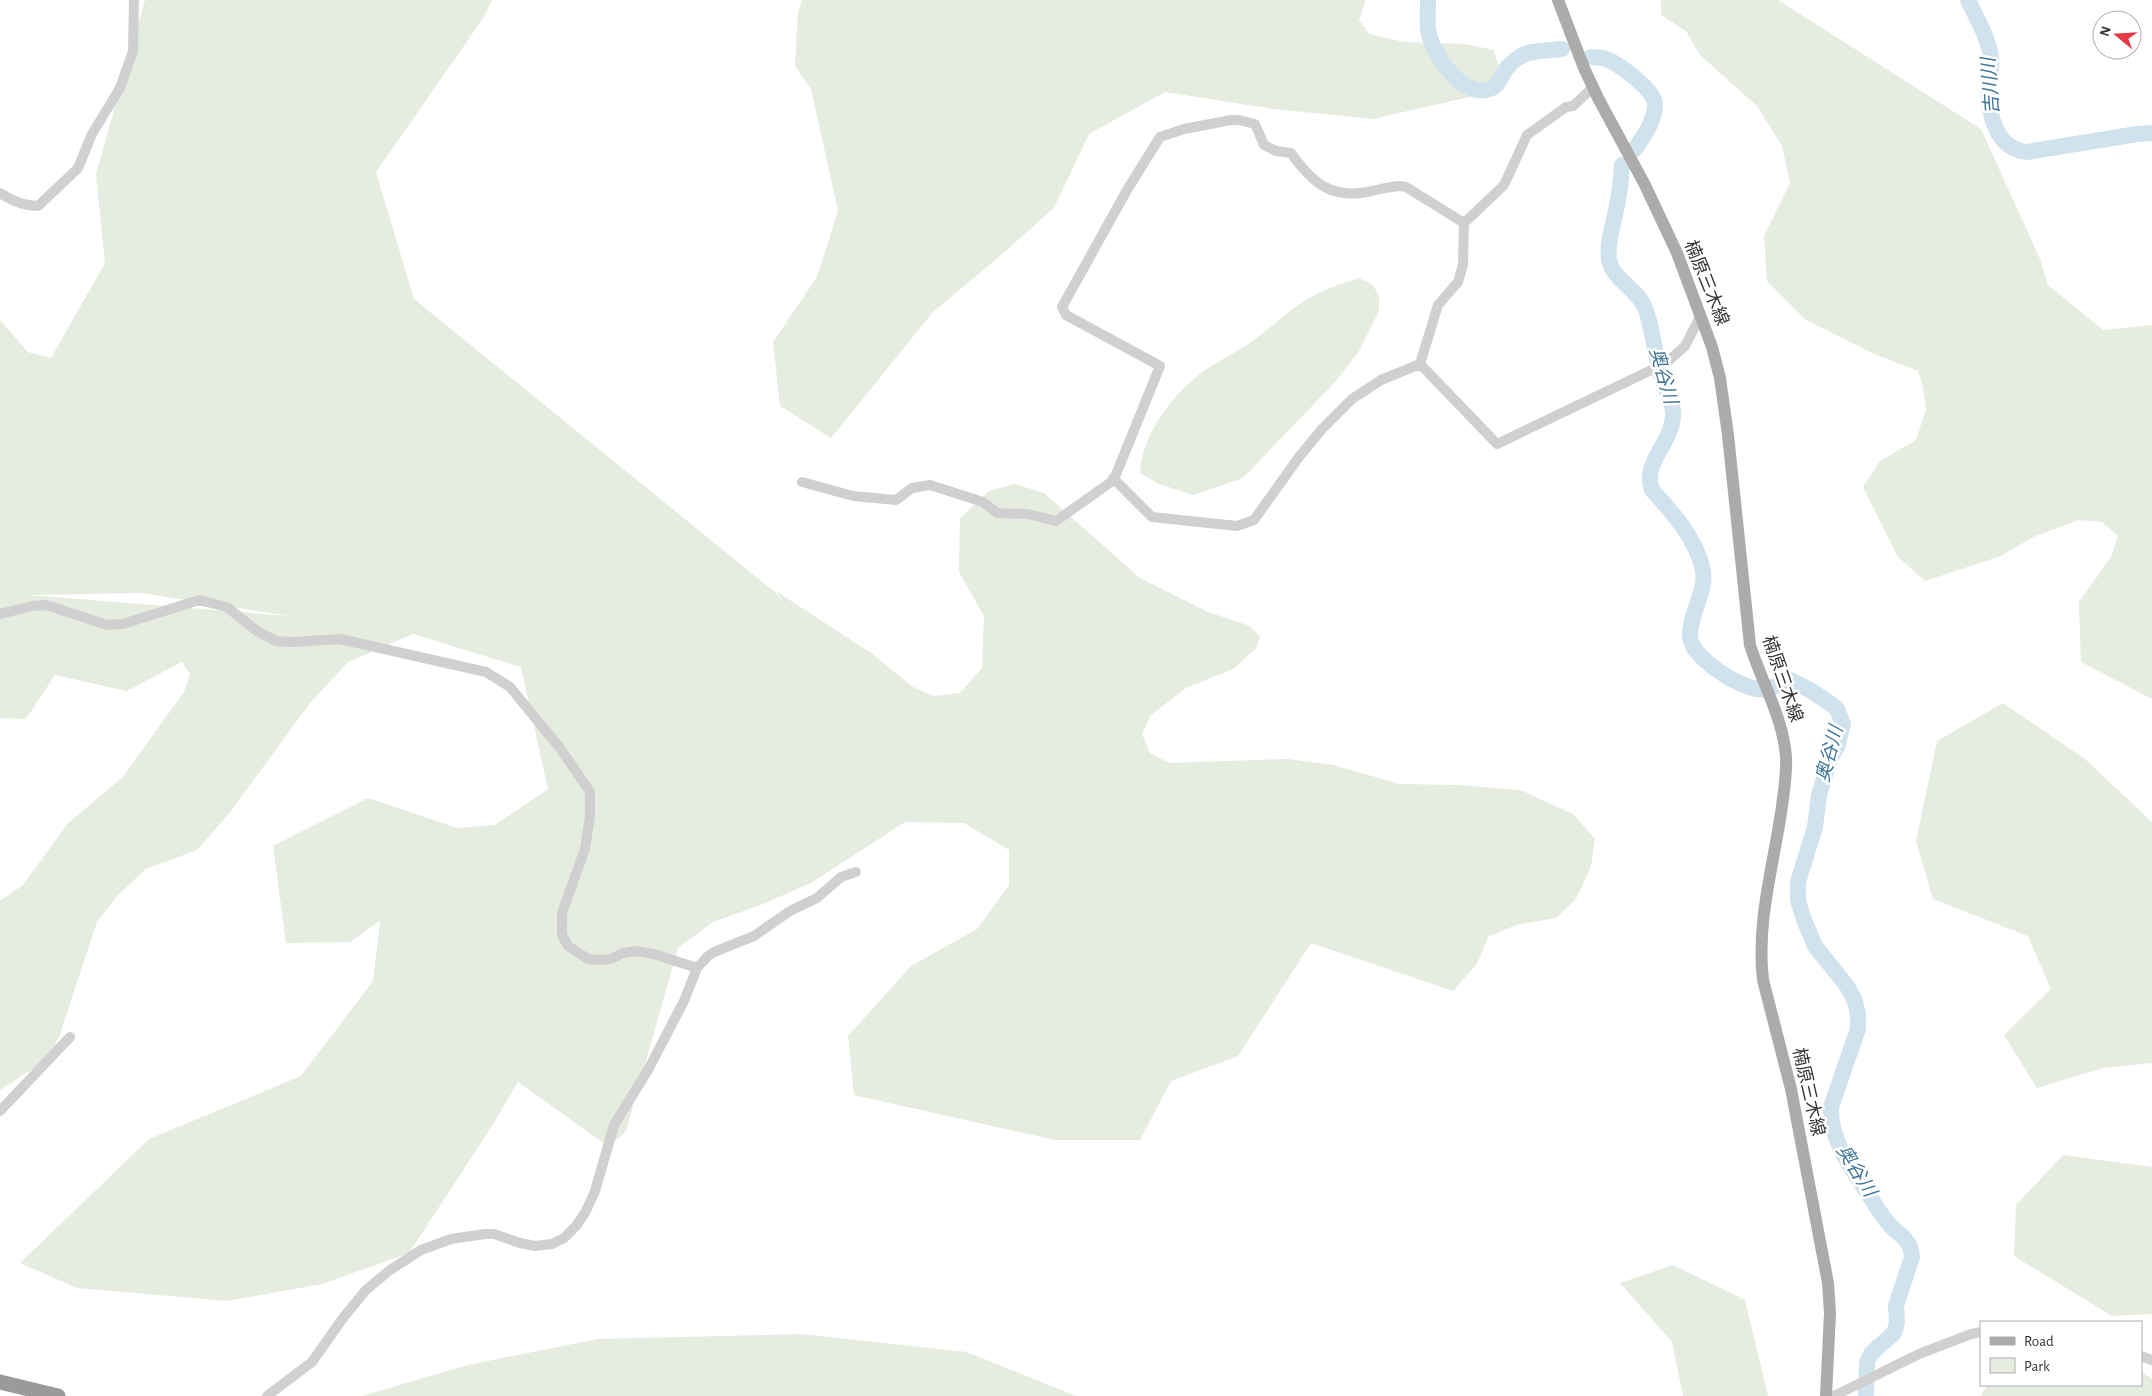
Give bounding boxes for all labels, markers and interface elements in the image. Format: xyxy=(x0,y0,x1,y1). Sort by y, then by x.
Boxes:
north arrow xyxy=(2092,10,2142,60)
text: N xyxy=(2097,24,2114,38)
water label: 吉川川 xyxy=(1978,55,2002,115)
street label: 楠原三木線 xyxy=(1681,237,1733,328)
water label: 奥谷川 xyxy=(1646,346,1681,408)
street label: 楠原三木線 xyxy=(1759,633,1807,724)
water label: 奥谷川 xyxy=(1812,722,1847,784)
street label: 楠原三木線 xyxy=(1789,1046,1829,1138)
water label: 奥谷川 xyxy=(1833,1141,1881,1202)
legend xyxy=(1980,1321,2142,1386)
text: Road xyxy=(2024,1334,2054,1349)
text: Park xyxy=(2024,1359,2050,1374)

